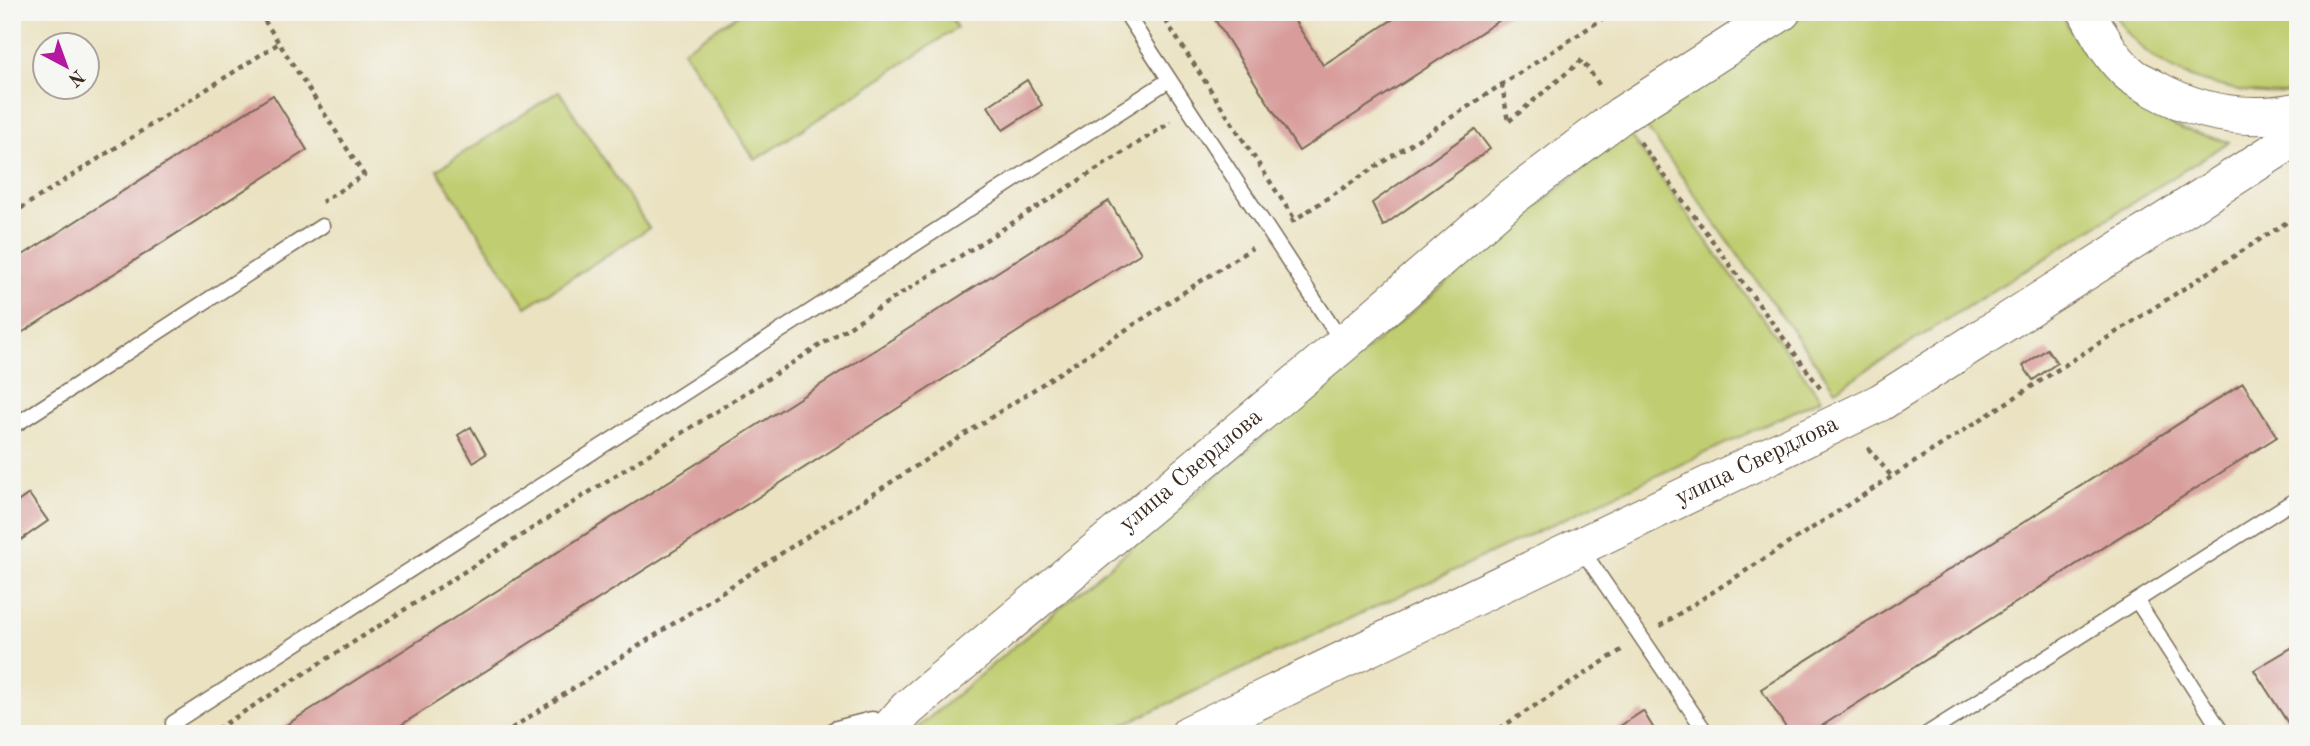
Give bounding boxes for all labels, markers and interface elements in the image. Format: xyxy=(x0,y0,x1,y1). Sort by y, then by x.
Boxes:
north arrow xyxy=(32,32,102,102)
text: N xyxy=(63,65,87,89)
street label: улица Свердлова xyxy=(1115,405,1267,537)
street label: улица Свердлова xyxy=(1672,412,1842,511)

